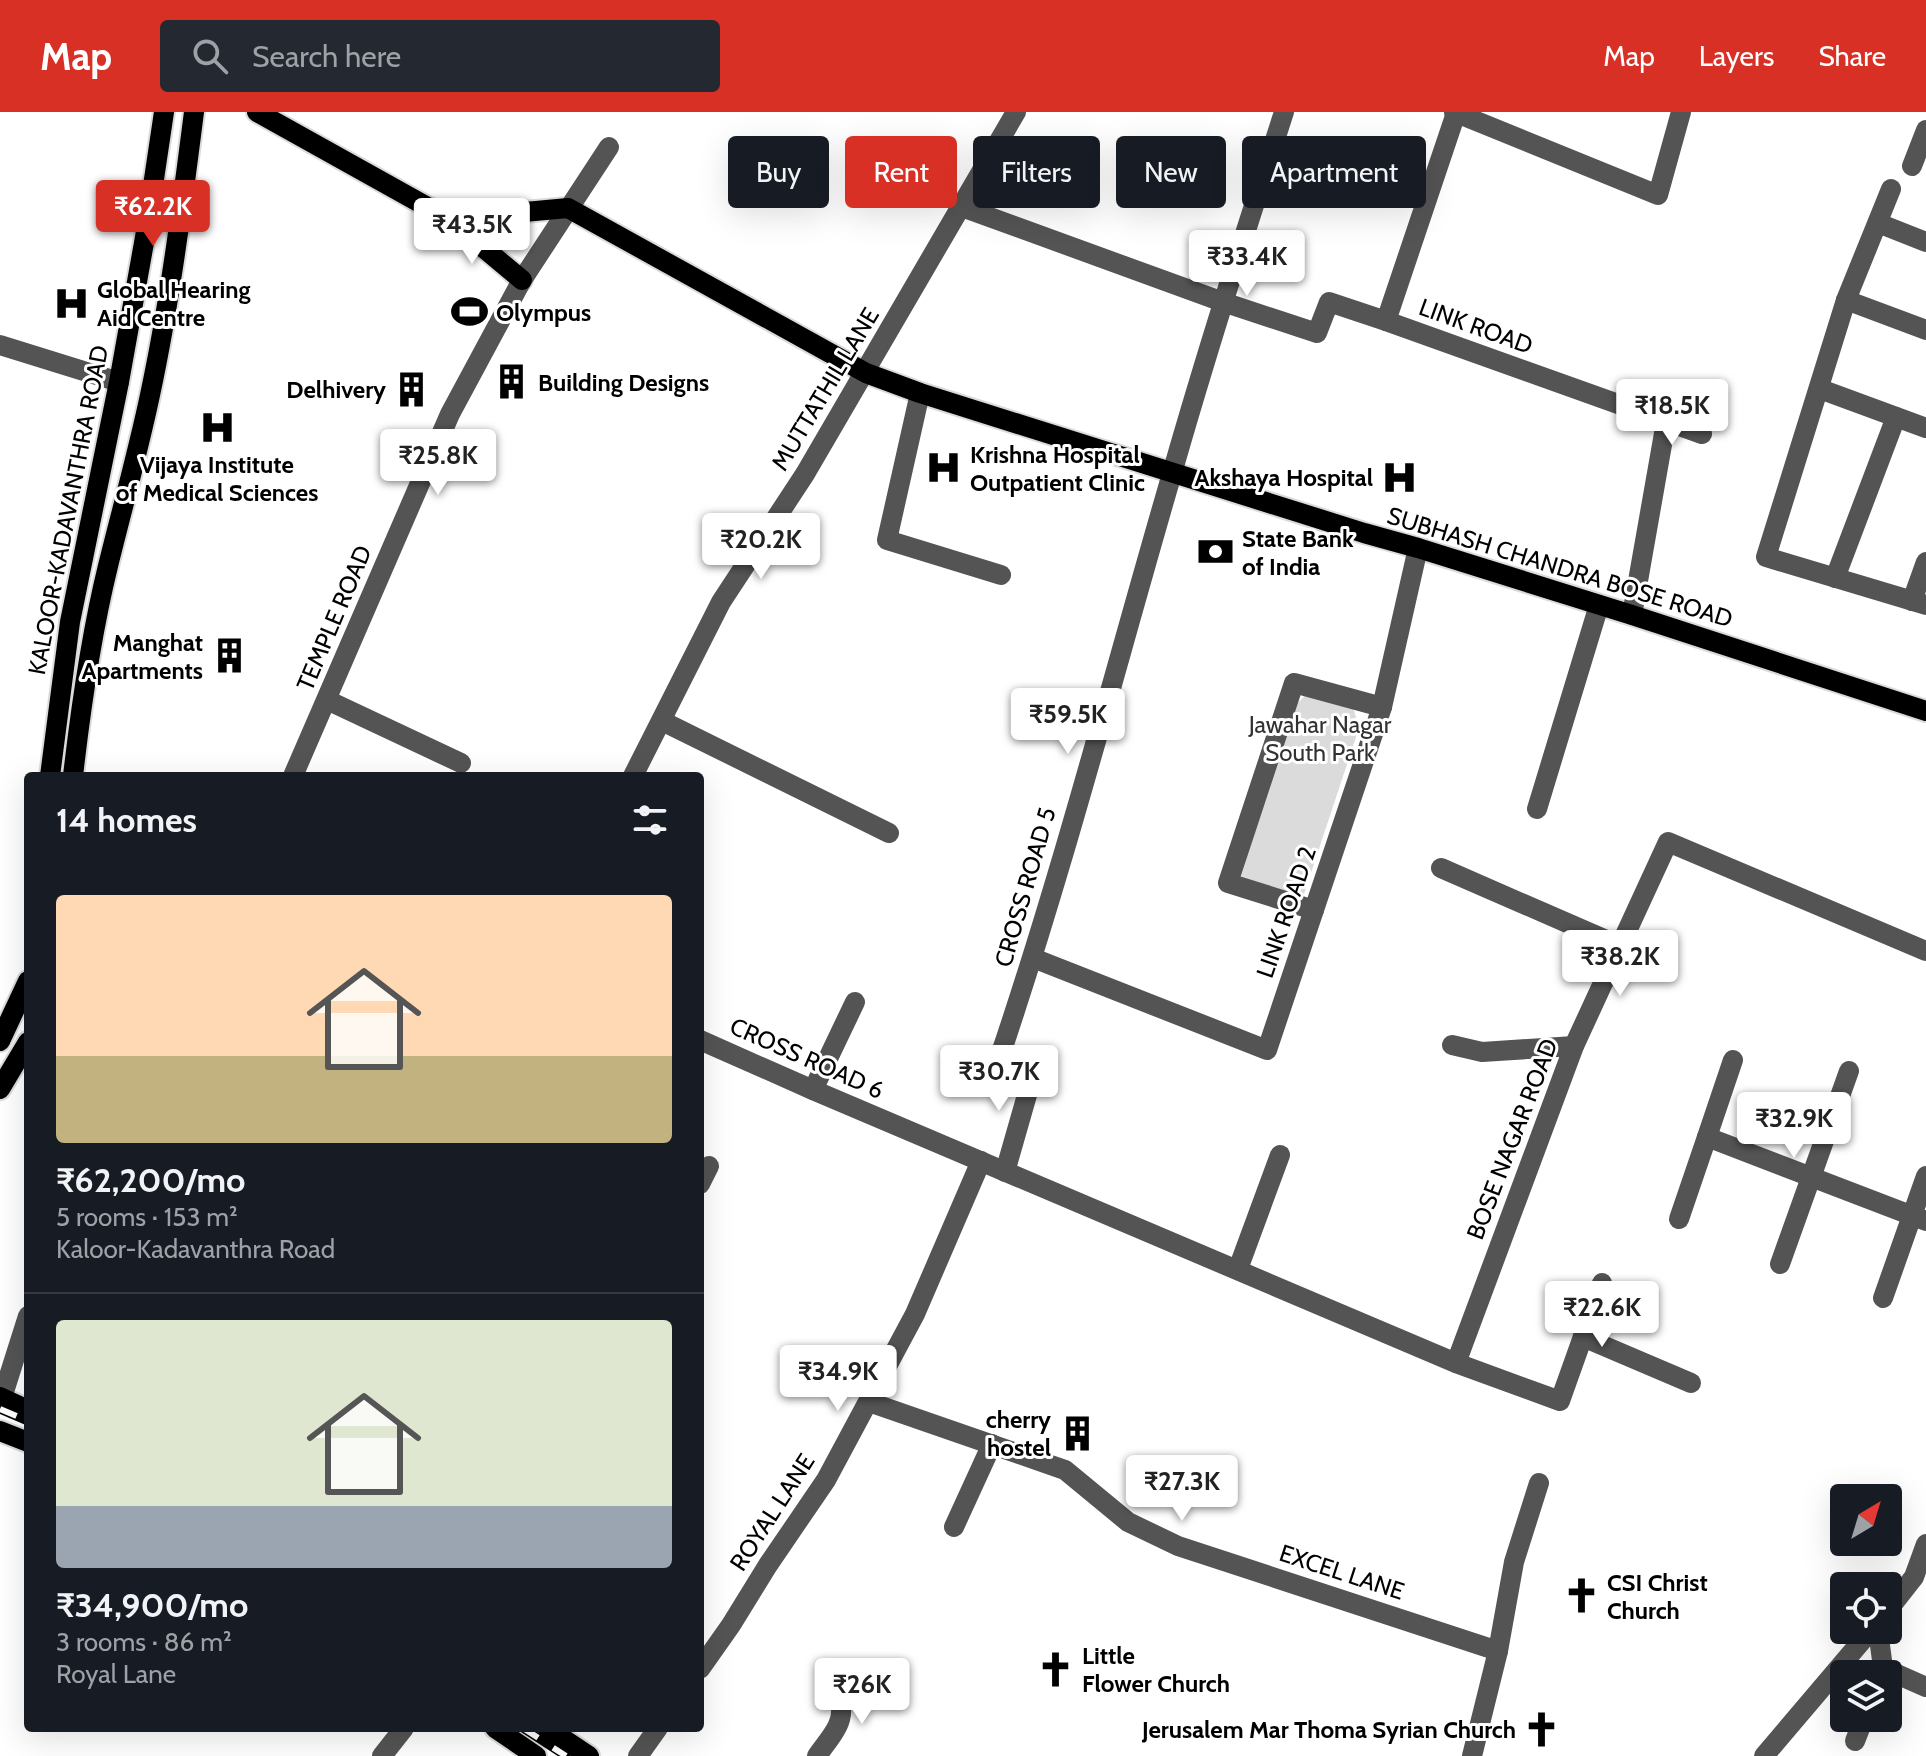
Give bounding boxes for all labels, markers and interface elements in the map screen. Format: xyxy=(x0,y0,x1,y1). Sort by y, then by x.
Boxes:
search box xyxy=(160,20,720,92)
text: Map xyxy=(40,33,112,80)
icon: search xyxy=(188,34,232,78)
text: Search here xyxy=(252,38,401,75)
text: Map xyxy=(1603,39,1655,73)
text: Layers xyxy=(1699,39,1774,73)
text: Share xyxy=(1818,39,1886,73)
chip: Buy xyxy=(728,136,829,208)
chip: Rent xyxy=(845,136,957,208)
chip: Filters xyxy=(973,136,1100,208)
chip: New xyxy=(1116,136,1226,208)
chip: Apartment xyxy=(1242,136,1426,208)
pin: ₹62.2K xyxy=(88,180,218,248)
text: ₹62.2K xyxy=(114,190,192,222)
pin: ₹43.5K xyxy=(407,198,537,266)
text: ₹43.5K xyxy=(432,208,512,240)
pin: ₹33.4K xyxy=(1182,230,1312,298)
text: ₹33.4K xyxy=(1207,240,1287,272)
place label: Global Hearing Aid Centre xyxy=(97,275,250,332)
hospital icon: Global Hearing Aid Centre xyxy=(52,284,90,322)
street label: LINK ROAD xyxy=(1415,292,1537,360)
sports icon: Olympus xyxy=(451,293,489,331)
place label: Olympus xyxy=(496,298,591,327)
street label: MUTTATHIL LANE xyxy=(765,302,885,476)
street label: KALOOR-KADAVANTHRA ROAD xyxy=(22,343,114,677)
building icon: Building Designs xyxy=(493,363,531,401)
place label: Building Designs xyxy=(538,368,709,397)
building icon: Delhivery xyxy=(393,370,431,408)
place label: Delhivery xyxy=(286,375,386,404)
pin: ₹18.5K xyxy=(1607,379,1737,447)
text: ₹18.5K xyxy=(1634,389,1710,421)
hospital icon: Vijaya Institute of Medical Sciences xyxy=(198,408,236,446)
pin: ₹25.8K xyxy=(373,429,503,497)
text: ₹25.8K xyxy=(398,439,478,471)
place label: Krishna Hospital Outpatient Clinic xyxy=(970,440,1145,497)
hospital icon: Krishna Hospital Outpatient Clinic xyxy=(925,449,963,487)
place label: Vijaya Institute of Medical Sciences xyxy=(116,450,318,507)
hospital icon: Akshaya Hospital xyxy=(1380,458,1418,496)
place label: Akshaya Hospital xyxy=(1194,463,1373,492)
street label: SUBHASH CHANDRA BOSE ROAD xyxy=(1384,501,1736,633)
pin: ₹20.2K xyxy=(696,513,826,581)
text: ₹20.2K xyxy=(720,523,802,555)
place label: State Bank of India xyxy=(1242,524,1354,581)
bank icon: State Bank of India xyxy=(1197,533,1235,571)
street label: TEMPLE ROAD xyxy=(290,541,378,695)
place label: Manghat Apartments xyxy=(81,628,203,685)
building icon: Manghat Apartments xyxy=(210,637,248,675)
pin: ₹59.5K xyxy=(1003,688,1133,756)
text: ₹59.5K xyxy=(1029,698,1107,730)
park label: Jawahar Nagar South Park xyxy=(1248,710,1392,767)
icon: filters xyxy=(628,798,672,842)
text: 14 homes xyxy=(56,799,197,841)
street label: CROSS ROAD 5 xyxy=(988,804,1062,970)
street label: LINK ROAD 2 xyxy=(1250,843,1322,981)
pin: ₹38.2K xyxy=(1555,930,1685,998)
text: ₹38.2K xyxy=(1580,940,1660,972)
icon: home xyxy=(292,947,436,1091)
street label: CROSS ROAD 6 xyxy=(726,1011,888,1105)
street label: BOSE NAGAR ROAD xyxy=(1460,1035,1564,1243)
pin: ₹30.7K xyxy=(934,1045,1064,1113)
text: ₹30.7K xyxy=(958,1055,1040,1087)
pin: ₹32.9K xyxy=(1729,1092,1859,1160)
text: ₹32.9K xyxy=(1755,1102,1833,1134)
text: ₹62,200/mo xyxy=(56,1159,245,1201)
text: 5 rooms · 153 m² xyxy=(56,1201,238,1233)
text: Kaloor-Kadavanthra Road xyxy=(56,1233,335,1265)
pin: ₹22.6K xyxy=(1537,1281,1667,1349)
text: ₹22.6K xyxy=(1563,1291,1641,1323)
pin: ₹34.9K xyxy=(773,1345,903,1413)
text: ₹34.9K xyxy=(798,1355,878,1387)
icon: home xyxy=(292,1372,436,1516)
place label: cherry hostel xyxy=(986,1405,1051,1462)
building icon: cherry hostel xyxy=(1058,1414,1096,1452)
street label: ROYAL LANE xyxy=(723,1448,821,1576)
pin: ₹27.3K xyxy=(1117,1455,1247,1523)
text: ₹27.3K xyxy=(1144,1465,1220,1497)
north arrow xyxy=(1830,1484,1902,1556)
map controls xyxy=(1830,1484,1902,1732)
street label: EXCEL LANE xyxy=(1276,1538,1408,1606)
place label: CSI Christ Church xyxy=(1607,1568,1708,1625)
button: locate xyxy=(1830,1572,1902,1644)
church icon: CSI Christ Church xyxy=(1562,1577,1600,1615)
text: ₹34,900/mo xyxy=(56,1584,248,1626)
text: 3 rooms · 86 m² xyxy=(56,1626,232,1658)
place label: Little Flower Church xyxy=(1082,1641,1230,1698)
church icon: Little Flower Church xyxy=(1037,1650,1075,1688)
text: Royal Lane xyxy=(56,1658,176,1690)
pin: ₹26K xyxy=(815,1658,909,1726)
button: layers xyxy=(1830,1660,1902,1732)
text: ₹26K xyxy=(833,1668,891,1700)
church icon: Jerusalem Mar Thoma Syrian Church xyxy=(1523,1710,1561,1748)
place label: Jerusalem Mar Thoma Syrian Church xyxy=(1141,1715,1516,1744)

